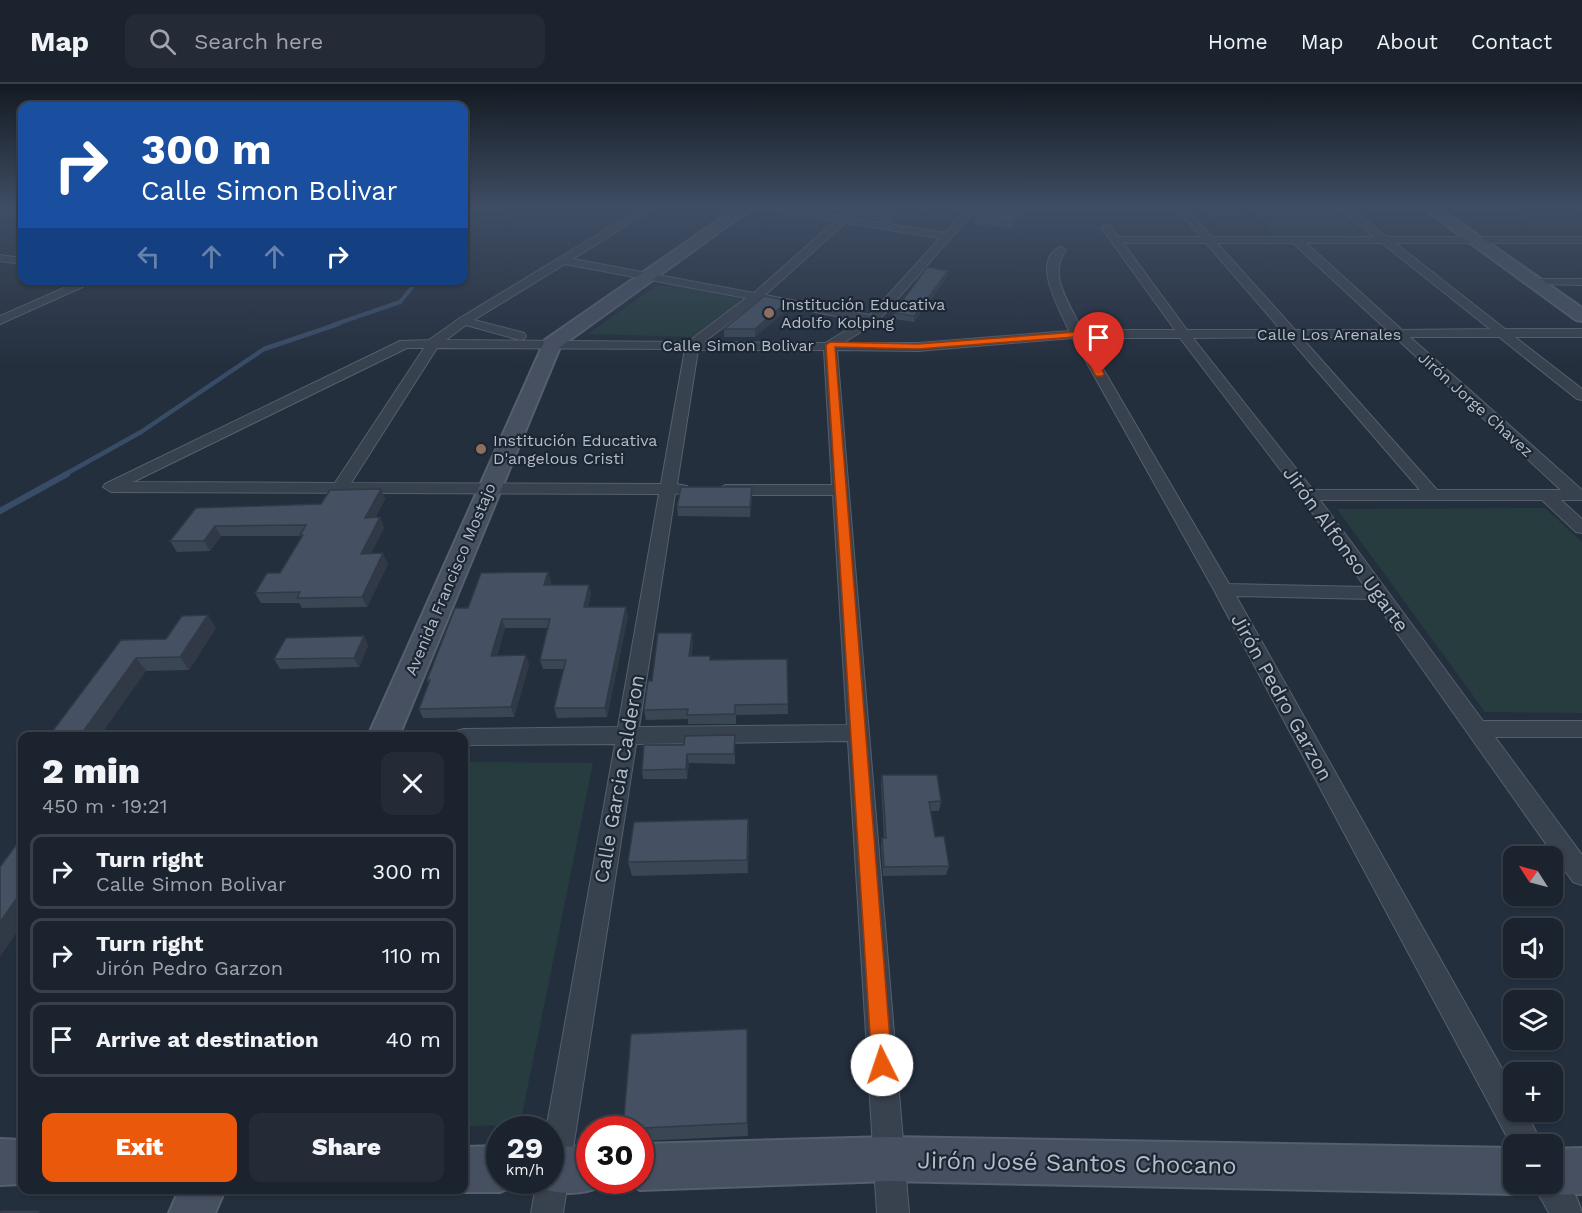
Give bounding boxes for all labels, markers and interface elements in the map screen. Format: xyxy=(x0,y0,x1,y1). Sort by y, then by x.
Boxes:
search box xyxy=(125,14,545,68)
text: Map xyxy=(30,25,89,58)
icon: search xyxy=(146,25,179,58)
text: Search here xyxy=(194,29,323,54)
text: Home xyxy=(1208,29,1268,54)
text: Map xyxy=(1301,29,1344,54)
text: About xyxy=(1377,29,1438,54)
text: Contact xyxy=(1471,29,1552,54)
text: 300 m xyxy=(141,125,272,174)
icon: right xyxy=(42,126,120,204)
text: Calle Simon Bolivar xyxy=(141,175,398,207)
icon: left xyxy=(132,240,165,273)
icon: ahead xyxy=(195,240,228,273)
icon: ahead xyxy=(258,240,291,273)
icon: right xyxy=(321,240,354,273)
place label: Institución Educativa Adolfo Kolping xyxy=(781,295,945,332)
marker: Institución Educativa Adolfo Kolping xyxy=(762,306,776,320)
pin xyxy=(1073,312,1124,374)
icon: arrive xyxy=(1082,321,1115,354)
street label: Calle Los Arenales xyxy=(1257,325,1401,344)
street label: Calle Simon Bolivar xyxy=(662,336,814,355)
street label: Jirón Jorge Chavez xyxy=(1414,348,1537,461)
place label: Institución Educativa D'angelous Cristi xyxy=(493,431,657,468)
marker: Institución Educativa D'angelous Cristi xyxy=(474,442,488,456)
street label: Jirón Alfonso Ugarte xyxy=(1278,462,1414,636)
street label: Avenida Francisco Mostajo xyxy=(401,480,500,678)
street label: Jirón Pedro Garzon xyxy=(1226,609,1338,785)
street label: Calle Garcia Calderon xyxy=(589,673,649,885)
text: 2 min xyxy=(42,750,140,792)
button: close xyxy=(381,752,444,815)
text: 450 m · 19:21 xyxy=(42,794,167,818)
north arrow xyxy=(1503,846,1563,906)
map controls xyxy=(1503,846,1563,1194)
text: Turn right xyxy=(96,847,203,872)
icon: right xyxy=(45,855,78,888)
text: 300 m xyxy=(372,859,441,884)
text: Calle Simon Bolivar xyxy=(96,872,286,896)
button: sound xyxy=(1503,918,1563,978)
text: Turn right xyxy=(96,931,203,956)
icon: right xyxy=(45,939,78,972)
text: 110 m xyxy=(382,943,441,968)
text: Jirón Pedro Garzon xyxy=(96,956,283,980)
button: layers xyxy=(1503,990,1563,1050)
icon: arrive xyxy=(45,1023,78,1056)
text: Arrive at destination xyxy=(96,1027,319,1052)
text: 40 m xyxy=(385,1027,441,1052)
position arrow xyxy=(850,1033,914,1097)
button: + xyxy=(1503,1062,1563,1122)
button: Exit xyxy=(42,1113,237,1182)
button: Share xyxy=(249,1113,444,1182)
speed limit sign: 30 xyxy=(576,1116,654,1194)
text: 29 xyxy=(507,1130,543,1165)
button: − xyxy=(1503,1134,1563,1194)
street label: Jirón José Santos Chocano xyxy=(917,1146,1237,1180)
text: km/h xyxy=(506,1161,544,1179)

